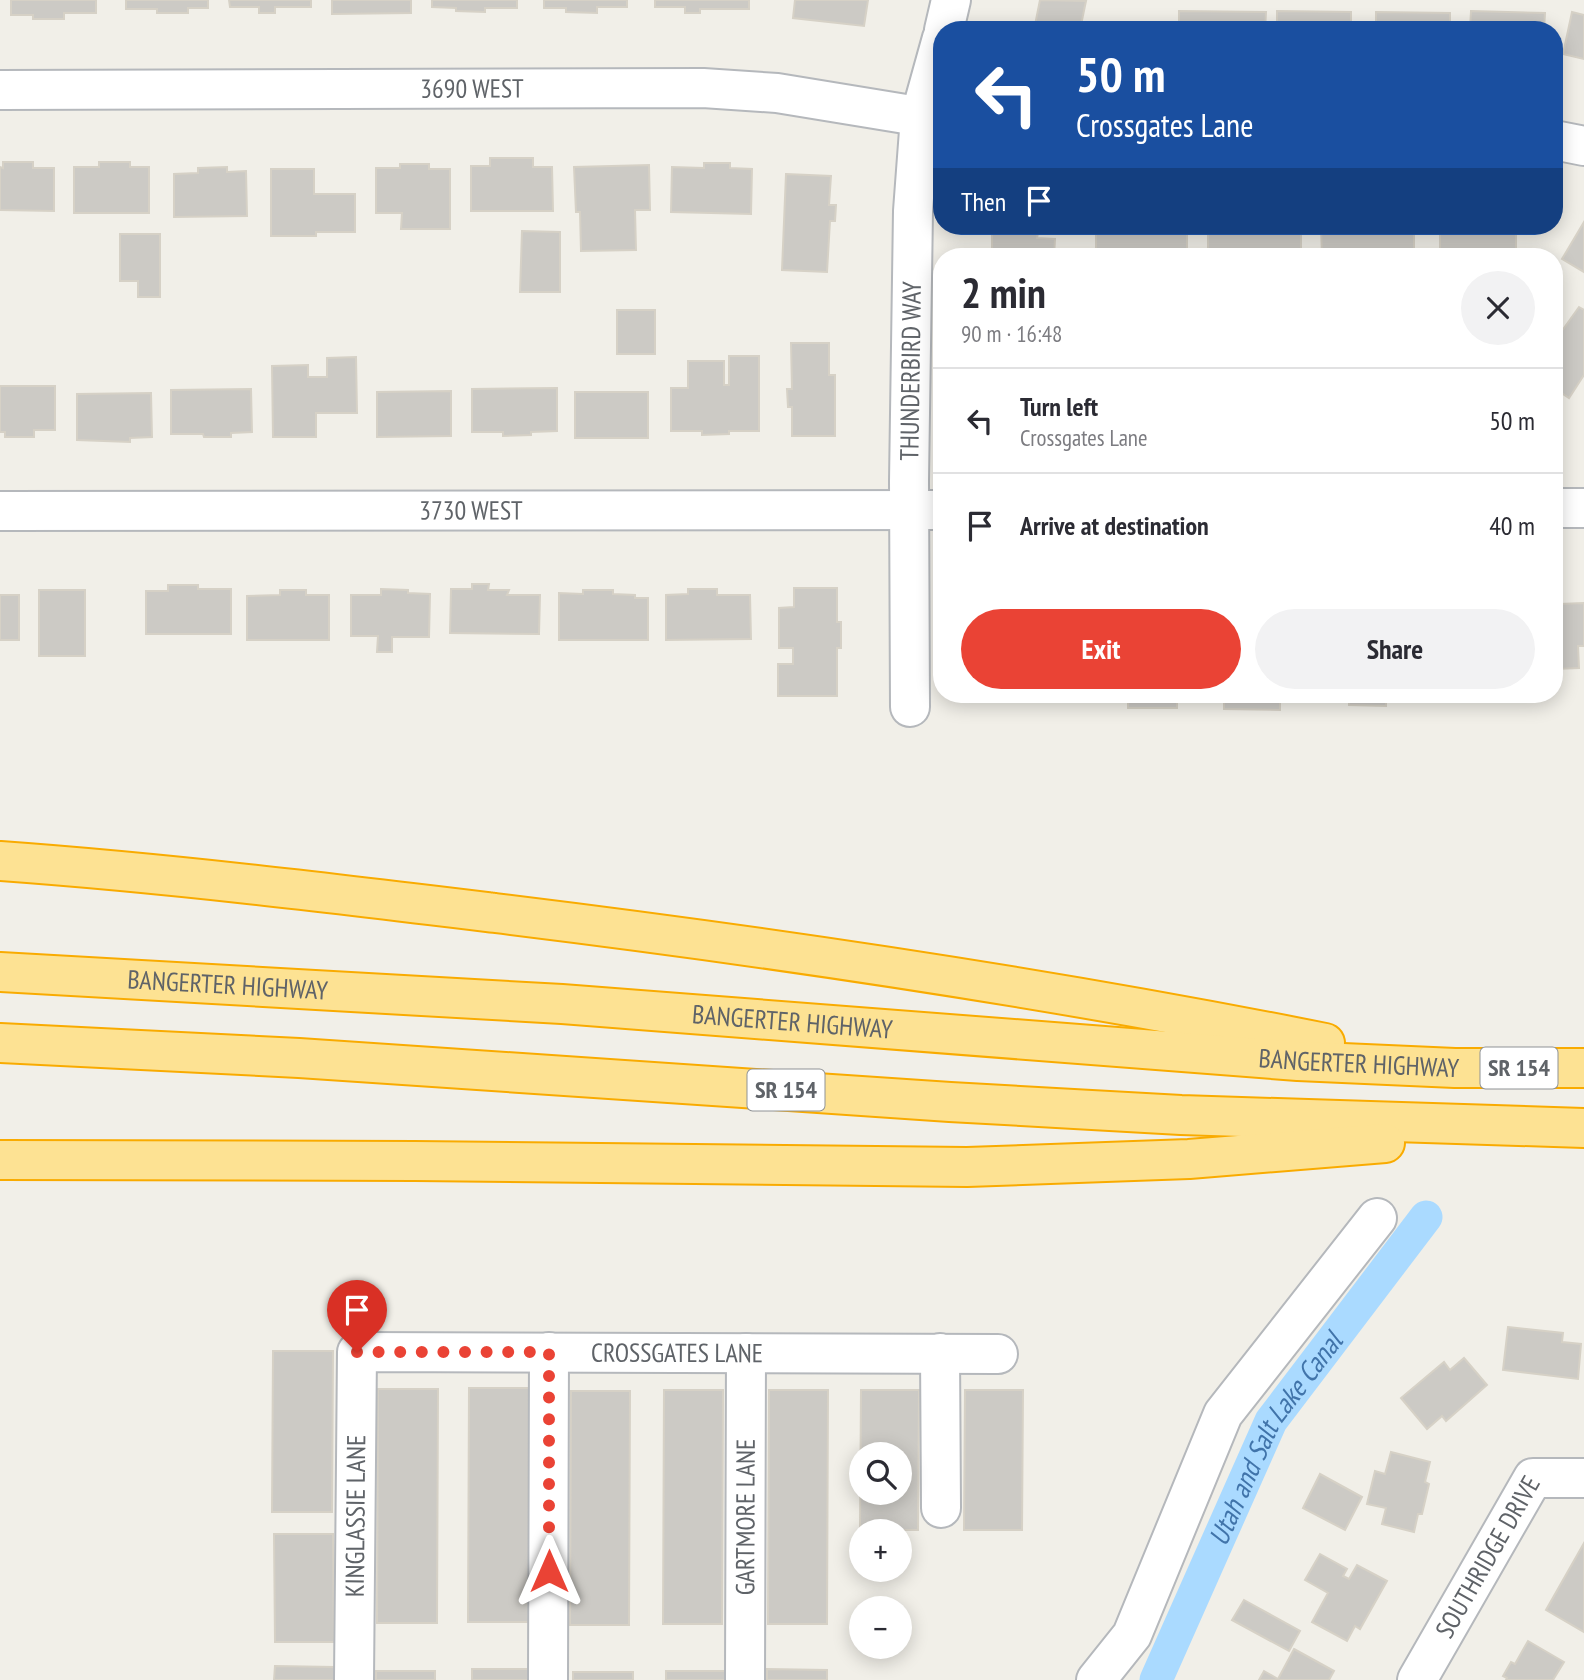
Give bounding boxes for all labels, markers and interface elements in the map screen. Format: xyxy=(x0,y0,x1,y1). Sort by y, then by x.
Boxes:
text: 50 m xyxy=(1076,42,1165,106)
icon: left xyxy=(961,49,1052,140)
street label: 3690 WEST xyxy=(420,72,524,105)
text: Crossgates Lane xyxy=(1076,104,1253,146)
icon: arrive xyxy=(1020,182,1058,220)
text: Then xyxy=(961,185,1006,218)
text: 2 min xyxy=(961,265,1046,320)
button: close xyxy=(1461,271,1535,345)
street label: THUNDERBIRD WAY xyxy=(892,281,928,461)
text: 90 m · 16:48 xyxy=(961,319,1062,348)
text: Turn left xyxy=(1020,390,1098,423)
icon: left xyxy=(961,402,999,440)
text: 50 m xyxy=(1489,404,1535,437)
text: Crossgates Lane xyxy=(1020,423,1147,452)
street label: 3730 WEST xyxy=(419,493,523,527)
icon: arrive xyxy=(961,507,999,545)
text: Arrive at destination xyxy=(1020,509,1209,542)
text: 40 m xyxy=(1489,509,1535,542)
button: Exit xyxy=(961,609,1241,689)
button: Share xyxy=(1255,609,1535,689)
street label: BANGERTER HIGHWAY xyxy=(127,962,329,1007)
street label: BANGERTER HIGHWAY xyxy=(691,997,894,1046)
street label: BANGERTER HIGHWAY xyxy=(1257,1041,1460,1084)
road number: SR 154 xyxy=(1480,1048,1558,1088)
road number: SR 154 xyxy=(748,1070,824,1110)
pin xyxy=(327,1280,387,1352)
icon: arrive xyxy=(338,1291,376,1329)
water label: Utah and Salt Lake Canal xyxy=(1199,1322,1352,1551)
street label: CROSSGATES LANE xyxy=(591,1336,763,1369)
street label: KINGLASSIE LANE xyxy=(338,1435,372,1597)
street label: GARTMORE LANE xyxy=(728,1439,762,1595)
map controls xyxy=(849,1442,912,1659)
button: search xyxy=(849,1442,912,1505)
street label: SOUTHRIDGE DRIVE xyxy=(1428,1470,1547,1644)
button: + xyxy=(849,1519,912,1582)
position arrow xyxy=(512,1534,586,1608)
button: − xyxy=(849,1596,912,1659)

